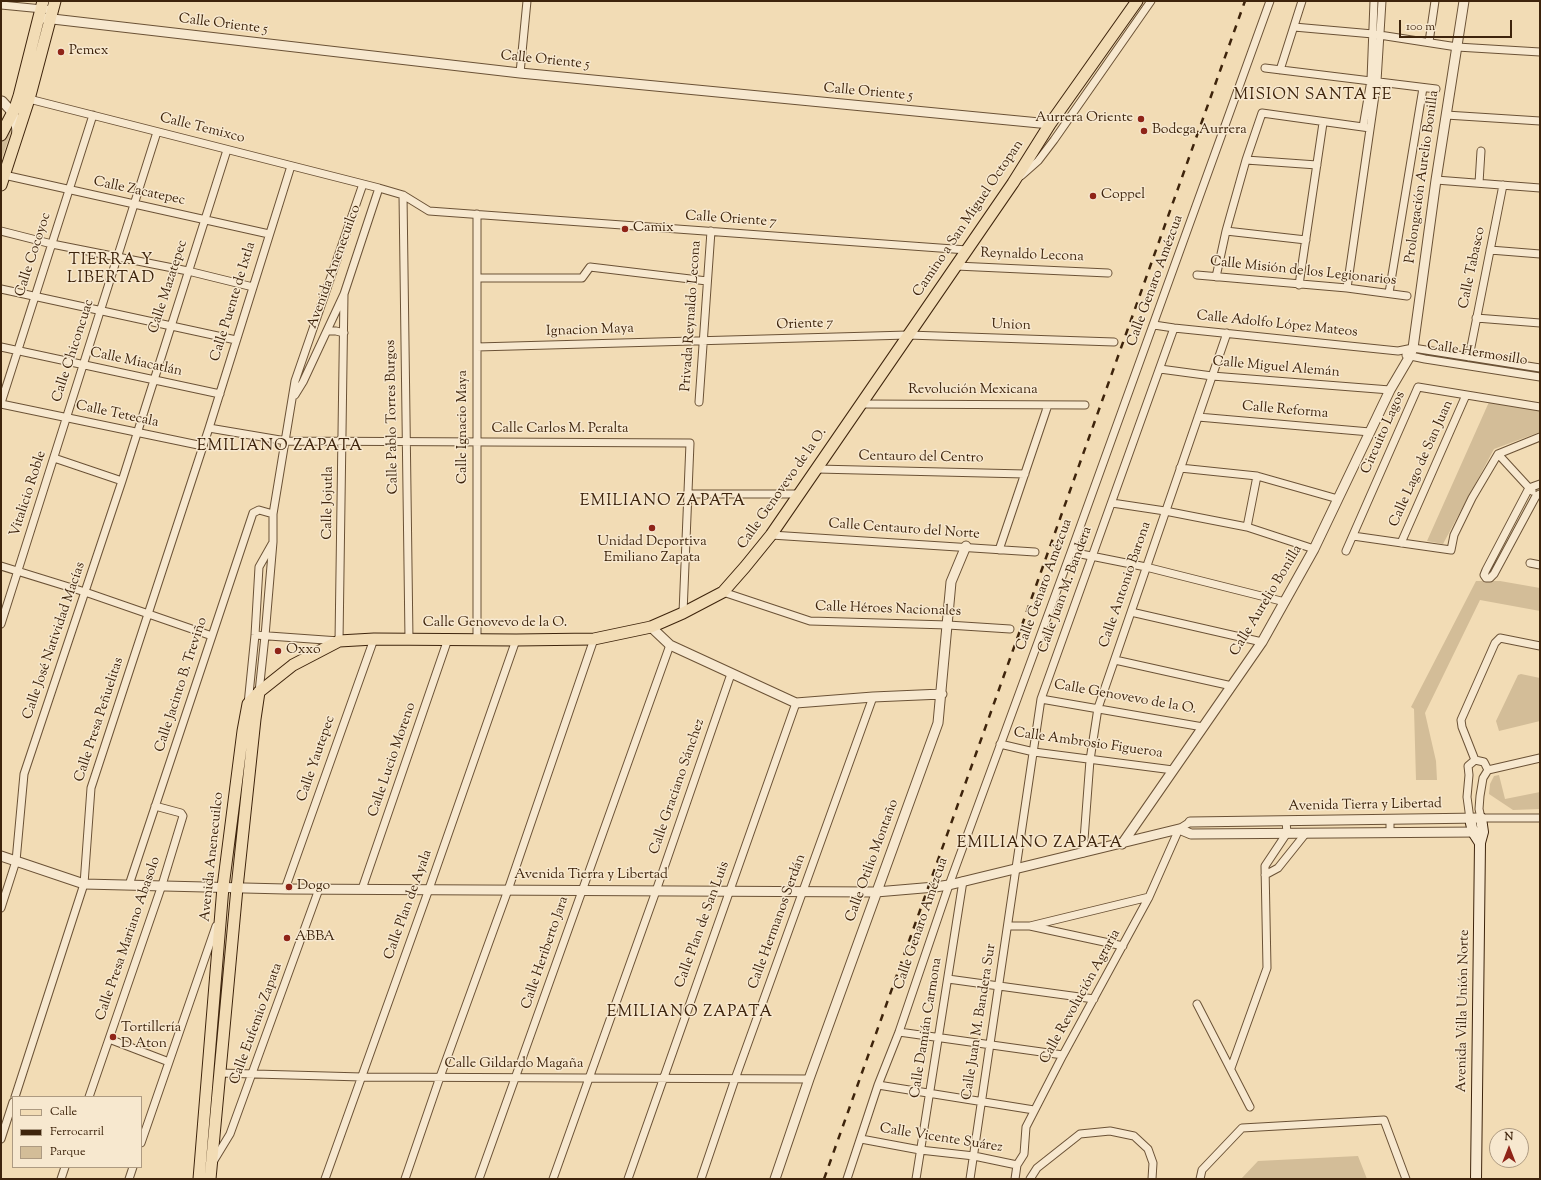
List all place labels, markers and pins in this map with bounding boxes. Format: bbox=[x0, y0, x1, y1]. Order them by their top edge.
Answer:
place label: Pemex bbox=[69, 44, 108, 60]
marker: Pemex bbox=[56, 47, 66, 57]
place label: Aurrera Oriente bbox=[1035, 111, 1133, 127]
marker: Aurrera Oriente bbox=[1136, 114, 1146, 124]
place label: Bodega Aurrera bbox=[1152, 123, 1247, 139]
marker: Bodega Aurrera bbox=[1139, 126, 1149, 136]
place label: Coppel bbox=[1101, 188, 1145, 204]
marker: Coppel bbox=[1088, 191, 1098, 201]
place label: Camix bbox=[633, 221, 674, 237]
marker: Camix bbox=[620, 224, 630, 234]
marker: Unidad Deportiva Emiliano Zapata bbox=[647, 523, 657, 533]
place label: Unidad Deportiva Emiliano Zapata bbox=[597, 535, 707, 568]
place label: Oxxo bbox=[286, 643, 321, 659]
marker: Oxxo bbox=[273, 646, 283, 656]
place label: Dogo bbox=[297, 879, 330, 895]
marker: Dogo bbox=[284, 882, 294, 892]
place label: ABBA bbox=[295, 930, 335, 946]
marker: ABBA bbox=[282, 933, 292, 943]
place label: Tortillería D Aton bbox=[121, 1021, 181, 1054]
marker: Tortillería D Aton bbox=[108, 1032, 118, 1042]

